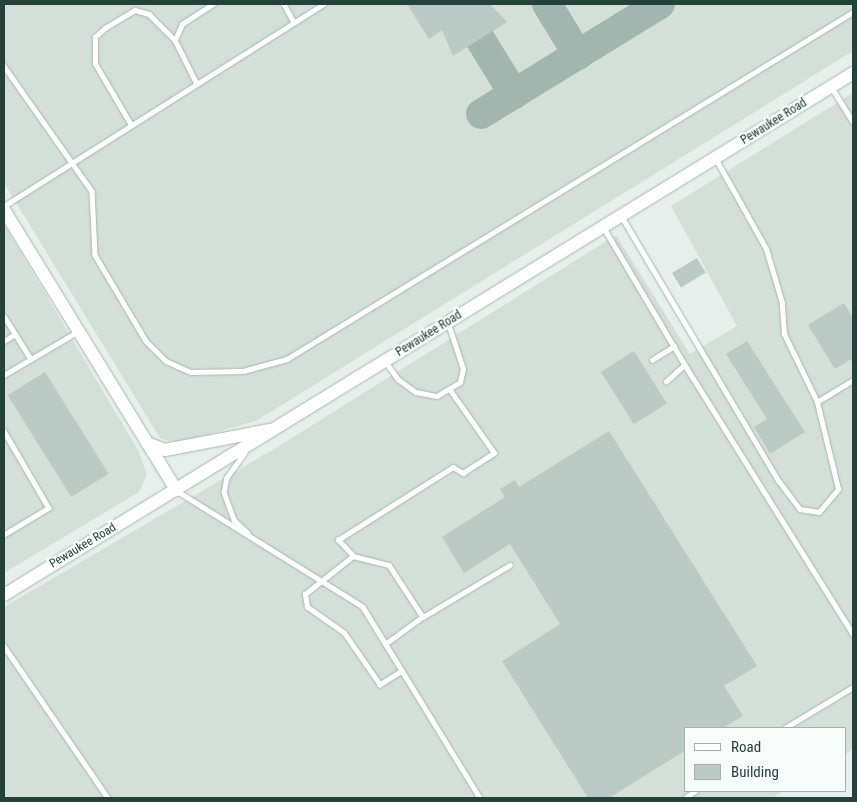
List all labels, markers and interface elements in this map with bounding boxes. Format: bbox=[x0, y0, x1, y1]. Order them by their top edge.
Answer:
street label: Pewaukee Road bbox=[738, 96, 810, 148]
street label: Pewaukee Road bbox=[393, 308, 465, 360]
street label: Pewaukee Road bbox=[47, 521, 119, 571]
legend bbox=[684, 727, 847, 792]
text: Road bbox=[731, 738, 761, 756]
text: Building bbox=[731, 763, 779, 781]

